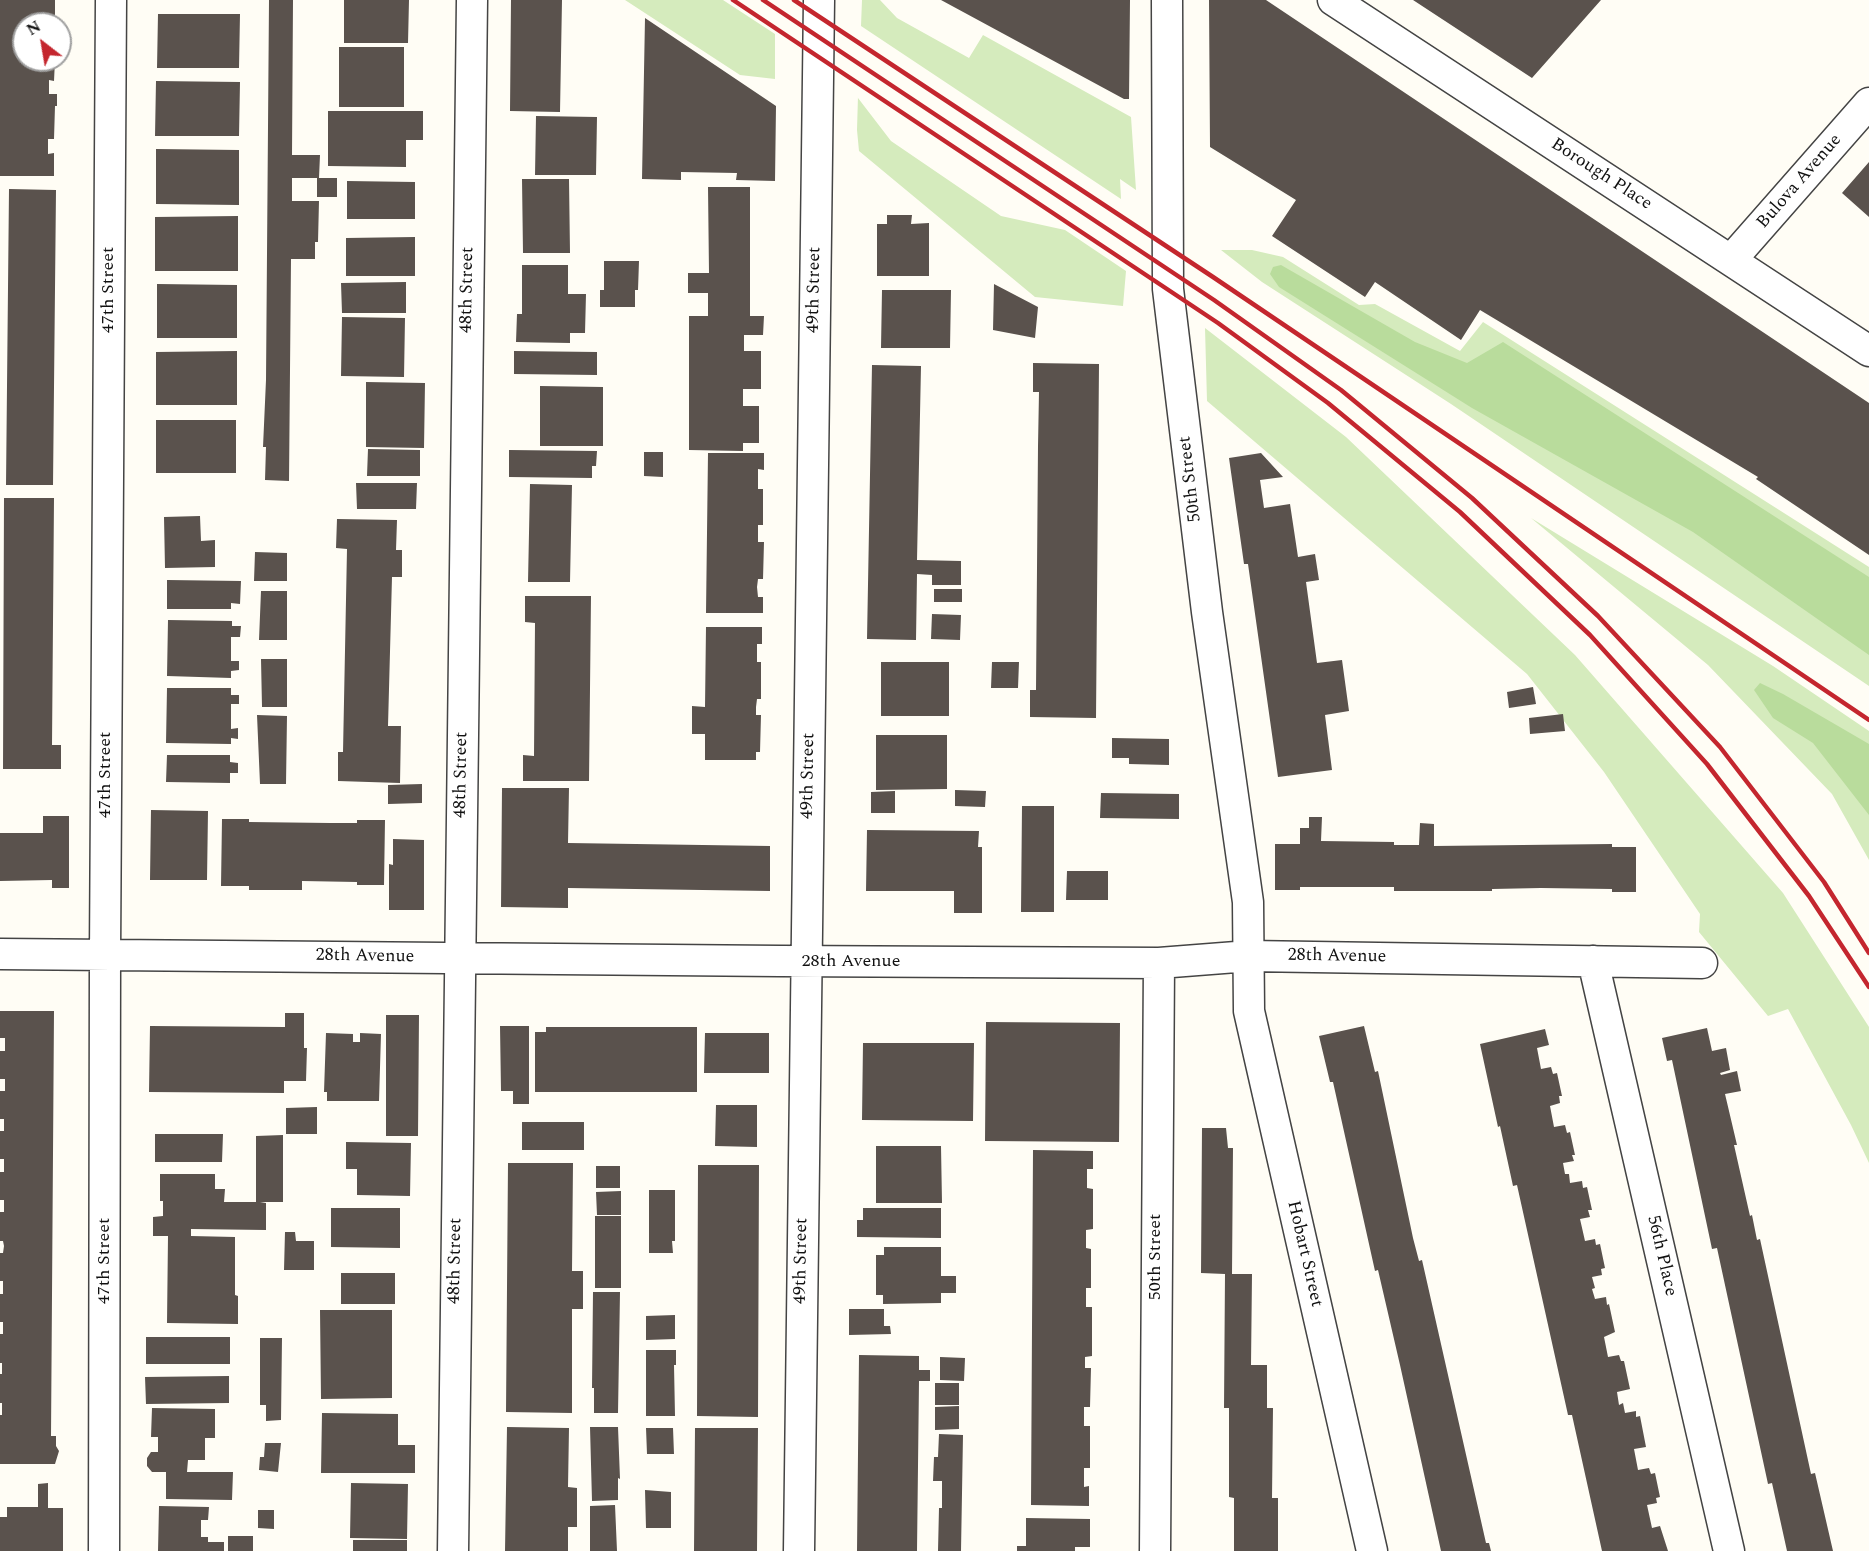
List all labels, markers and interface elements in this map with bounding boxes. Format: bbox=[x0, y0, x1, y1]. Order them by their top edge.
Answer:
north arrow bbox=[12, 12, 72, 72]
text: N bbox=[22, 15, 46, 42]
street label: Bulova Avenue bbox=[1753, 130, 1847, 234]
street label: Borough Place bbox=[1546, 134, 1656, 216]
street label: 47th Street bbox=[98, 247, 120, 333]
street label: 48th Street bbox=[456, 247, 480, 333]
street label: 49th Street bbox=[803, 247, 827, 333]
street label: 50th Street bbox=[1175, 435, 1207, 523]
street label: 47th Street bbox=[95, 732, 117, 818]
street label: 48th Street bbox=[450, 732, 474, 818]
street label: 49th Street bbox=[797, 733, 821, 819]
street label: 28th Avenue bbox=[315, 945, 415, 969]
street label: 28th Avenue bbox=[1287, 945, 1387, 969]
street label: 28th Avenue bbox=[802, 951, 900, 973]
street label: Hobart Street bbox=[1281, 1199, 1327, 1309]
street label: 56th Place bbox=[1641, 1213, 1681, 1299]
street label: 50th Street bbox=[1145, 1214, 1167, 1300]
street label: 47th Street bbox=[94, 1218, 116, 1304]
street label: 48th Street bbox=[444, 1218, 468, 1304]
street label: 49th Street bbox=[790, 1218, 814, 1304]

